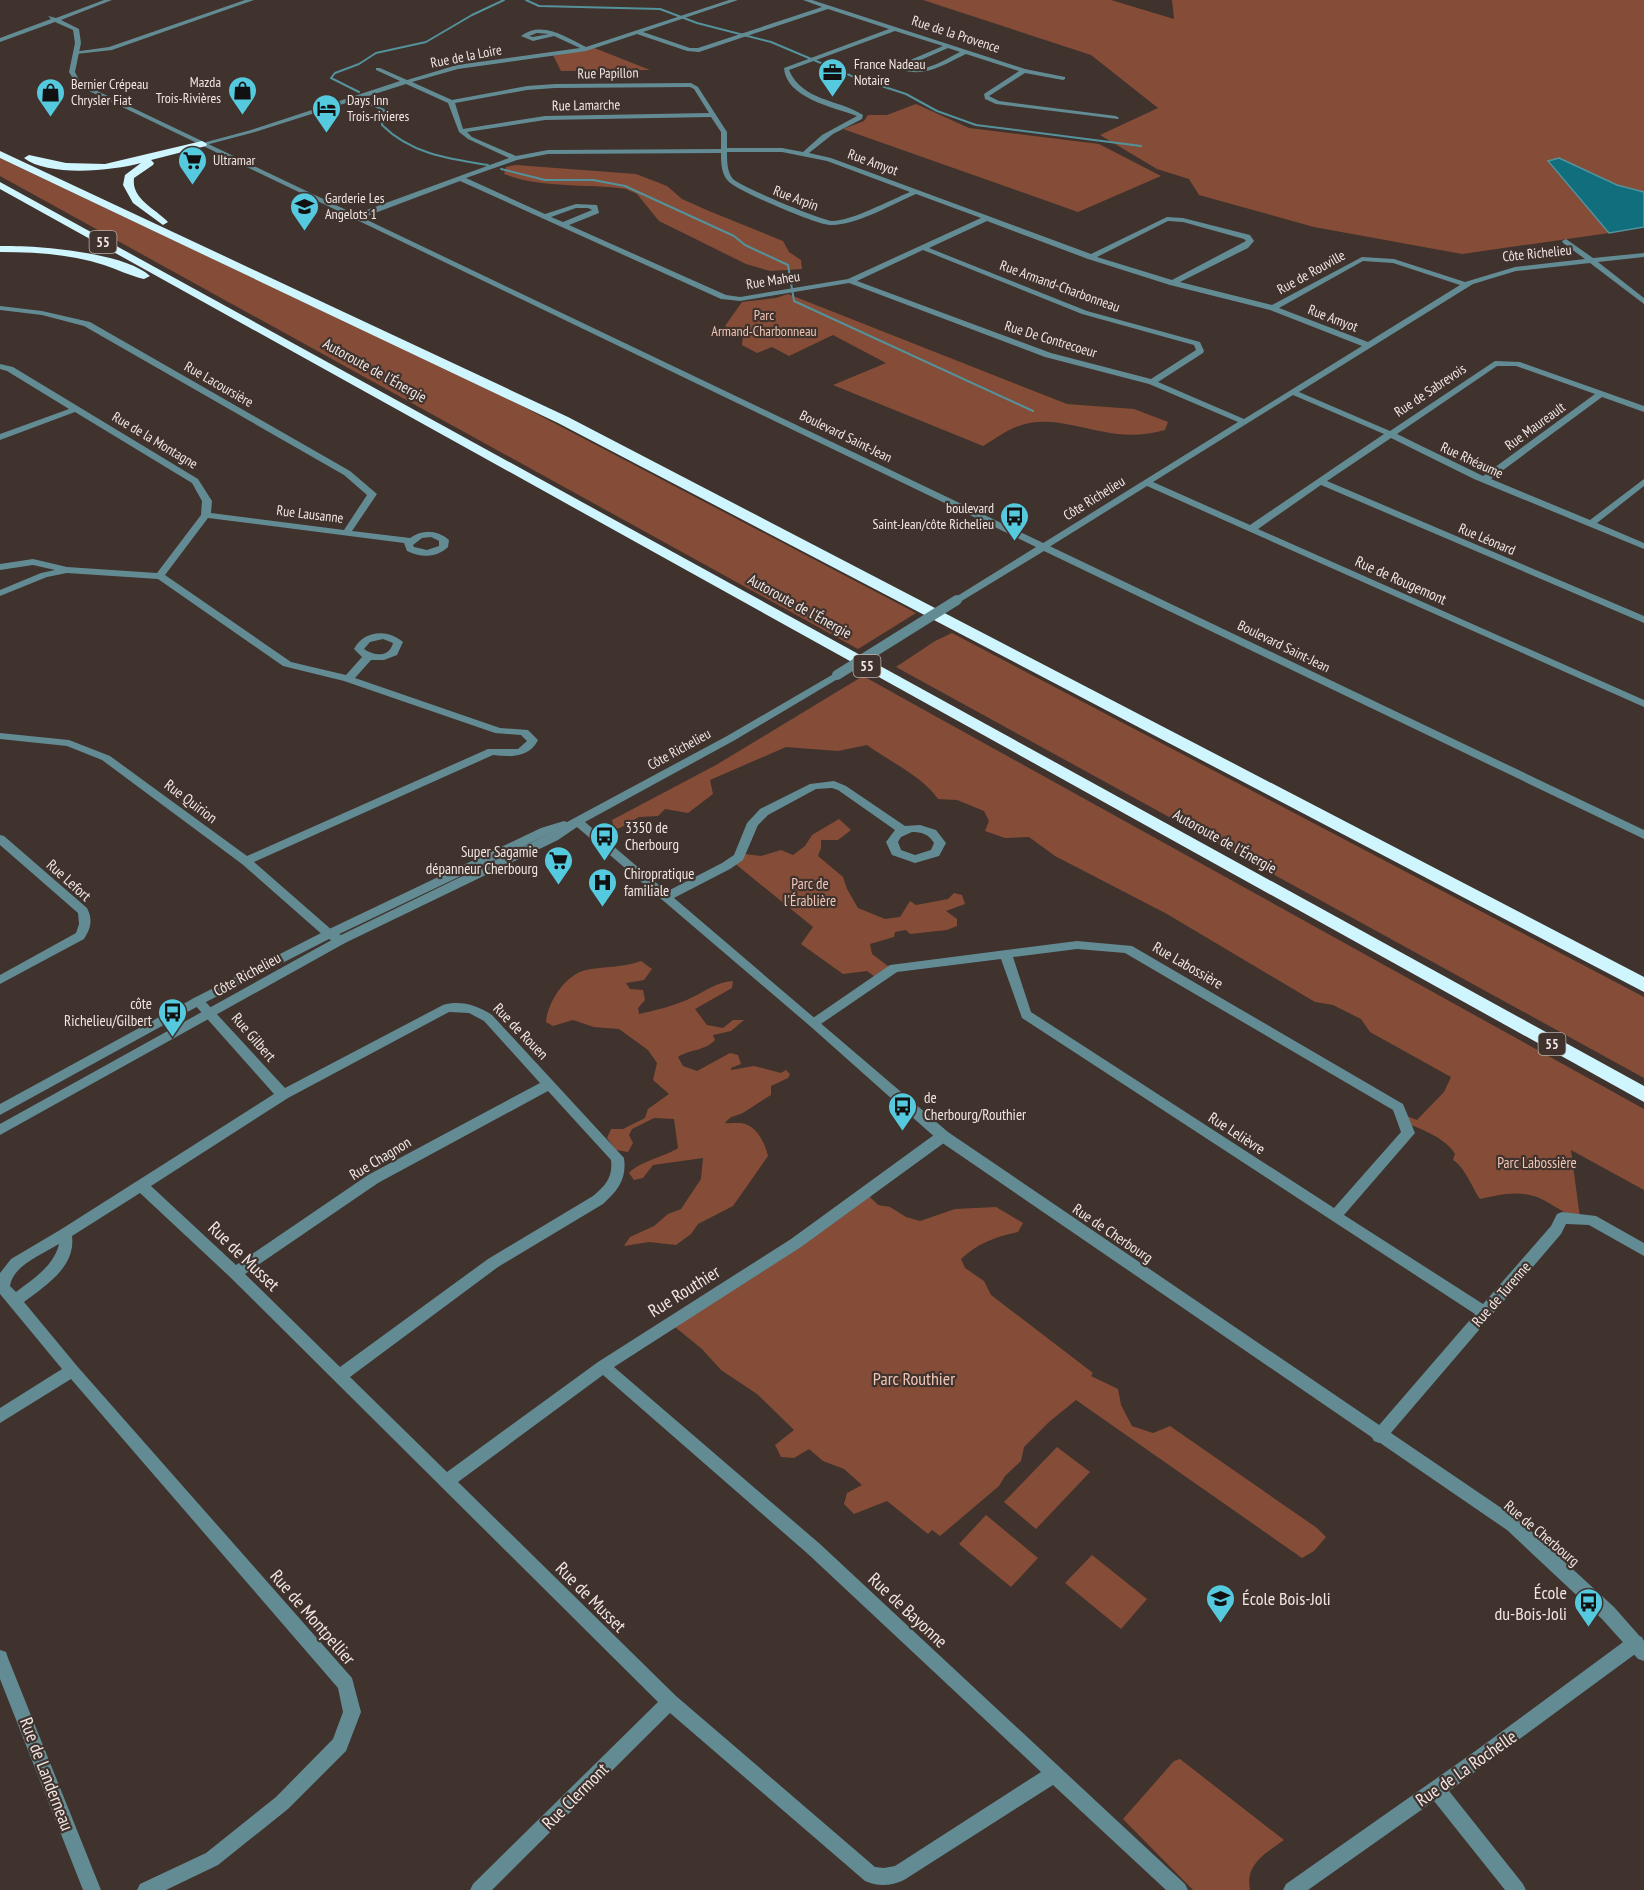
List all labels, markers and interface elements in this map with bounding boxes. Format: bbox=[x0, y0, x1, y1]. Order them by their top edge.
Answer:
street label: Rue de la Provence bbox=[910, 11, 1003, 57]
street label: Rue de la Loire bbox=[429, 40, 503, 72]
place label: France Nadeau Notaire bbox=[854, 55, 926, 89]
office icon: France Nadeau Notaire bbox=[817, 56, 849, 98]
street label: Rue Papillon bbox=[577, 63, 639, 83]
place label: Mazda Trois-Rivières bbox=[156, 73, 221, 107]
shop icon: Mazda Trois-Rivières bbox=[226, 74, 258, 116]
place label: Bernier Crépeau Chrysler Fiat bbox=[71, 75, 148, 109]
shop icon: Bernier Crépeau Chrysler Fiat bbox=[34, 76, 66, 118]
place label: Days Inn Trois-rivieres bbox=[347, 91, 410, 125]
hotel icon: Days Inn Trois-rivieres bbox=[310, 92, 342, 134]
street label: Rue Lamarche bbox=[552, 95, 620, 115]
supermarket icon: Ultramar bbox=[176, 144, 208, 186]
street label: Rue Amyot bbox=[845, 145, 901, 179]
place label: Ultramar bbox=[213, 151, 256, 169]
street label: Rue Arpin bbox=[771, 181, 821, 215]
place label: Garderie Les Angelots 1 bbox=[325, 189, 385, 223]
school or university icon: Garderie Les Angelots 1 bbox=[288, 190, 320, 232]
road number: 55 bbox=[90, 231, 116, 253]
street label: Côte Richelieu bbox=[1502, 240, 1572, 266]
street label: Rue de Rouville bbox=[1274, 246, 1349, 298]
street label: Rue Armand-Charbonneau bbox=[997, 256, 1123, 316]
street label: Rue Maheu bbox=[745, 267, 801, 293]
street label: Rue Amyot bbox=[1305, 300, 1361, 336]
park label: Parc Armand-Charbonneau bbox=[711, 306, 817, 340]
street label: Rue De Contrecoeur bbox=[1003, 316, 1100, 362]
street label: Autoroute de l'Énergie bbox=[320, 334, 430, 406]
street label: Rue Lacoursière bbox=[181, 357, 257, 411]
street label: Rue de Sabrevois bbox=[1391, 359, 1470, 421]
street label: Rue Maureault bbox=[1501, 398, 1569, 454]
street label: Boulevard Saint-Jean bbox=[797, 406, 895, 466]
street label: Rue de la Montagne bbox=[109, 407, 201, 473]
street label: Rue Rhéaume bbox=[1438, 438, 1506, 482]
street label: Côte Richelieu bbox=[1060, 472, 1128, 524]
place label: boulevard Saint-Jean/côte Richelieu bbox=[872, 499, 994, 533]
bus stop icon: boulevard Saint-Jean/côte Richelieu bbox=[999, 500, 1031, 542]
street label: Rue Lausanne bbox=[276, 501, 345, 527]
street label: Rue Léonard bbox=[1456, 519, 1518, 559]
street label: Rue de Rougemont bbox=[1352, 551, 1450, 609]
street label: Autoroute de l'Énergie bbox=[745, 570, 855, 642]
street label: Boulevard Saint-Jean bbox=[1235, 616, 1333, 676]
road number: 55 bbox=[854, 655, 880, 677]
street label: Côte Richelieu bbox=[644, 724, 714, 774]
street label: Rue Quirion bbox=[161, 775, 221, 827]
street label: Autoroute de l'Énergie bbox=[1170, 805, 1280, 877]
place label: 3350 de Cherbourg bbox=[625, 818, 679, 854]
bus stop icon: 3350 de Cherbourg bbox=[588, 820, 620, 862]
place label: Super Sagamie dépanneur Cherbourg bbox=[426, 842, 538, 878]
supermarket icon: Super Sagamie dépanneur Cherbourg bbox=[543, 844, 575, 886]
street label: Rue Lefort bbox=[43, 855, 95, 905]
place label: Chiropratique familiale bbox=[624, 864, 695, 900]
hospital icon: Chiropratique familiale bbox=[587, 866, 619, 908]
park label: Parc de l'Érablière bbox=[784, 874, 836, 910]
street label: Rue Labossière bbox=[1149, 937, 1227, 993]
street label: Côte Richelieu bbox=[210, 948, 284, 1000]
place label: côte Richelieu/Gilbert bbox=[64, 994, 152, 1030]
bus stop icon: côte Richelieu/Gilbert bbox=[157, 996, 189, 1038]
street label: Rue de Rouen bbox=[489, 999, 553, 1063]
street label: Rue Gilbert bbox=[228, 1009, 280, 1065]
road number: 55 bbox=[1538, 1033, 1566, 1055]
place label: de Cherbourg/Routhier bbox=[924, 1088, 1027, 1124]
bus stop icon: de Cherbourg/Routhier bbox=[887, 1090, 919, 1132]
street label: Rue Lelièvre bbox=[1205, 1108, 1269, 1158]
street label: Rue Chagnon bbox=[346, 1132, 414, 1184]
park label: Parc Labossière bbox=[1497, 1153, 1577, 1172]
street label: Rue de Cherbourg bbox=[1069, 1199, 1157, 1267]
street label: Rue de Musset bbox=[203, 1216, 285, 1296]
street label: Rue de Turenne bbox=[1468, 1258, 1534, 1330]
street label: Rue Routhier bbox=[644, 1260, 724, 1322]
park label: Parc Routhier bbox=[873, 1367, 955, 1390]
street label: Rue de Cherbourg bbox=[1500, 1496, 1584, 1570]
street label: Rue de Musset bbox=[551, 1557, 631, 1637]
street label: Rue de Montpellier bbox=[265, 1565, 361, 1669]
street label: Rue de Bayonne bbox=[864, 1567, 952, 1653]
place label: École du-Bois-Joli bbox=[1494, 1581, 1567, 1625]
school or university icon: École Bois-Joli bbox=[1205, 1582, 1237, 1624]
bus stop icon: École du-Bois-Joli bbox=[1572, 1586, 1604, 1628]
place label: École Bois-Joli bbox=[1242, 1587, 1331, 1610]
street label: Rue de Landerneau bbox=[15, 1714, 79, 1834]
street label: Rue de La Rochelle bbox=[1411, 1725, 1521, 1811]
street label: Rue Clermont bbox=[537, 1758, 613, 1834]

